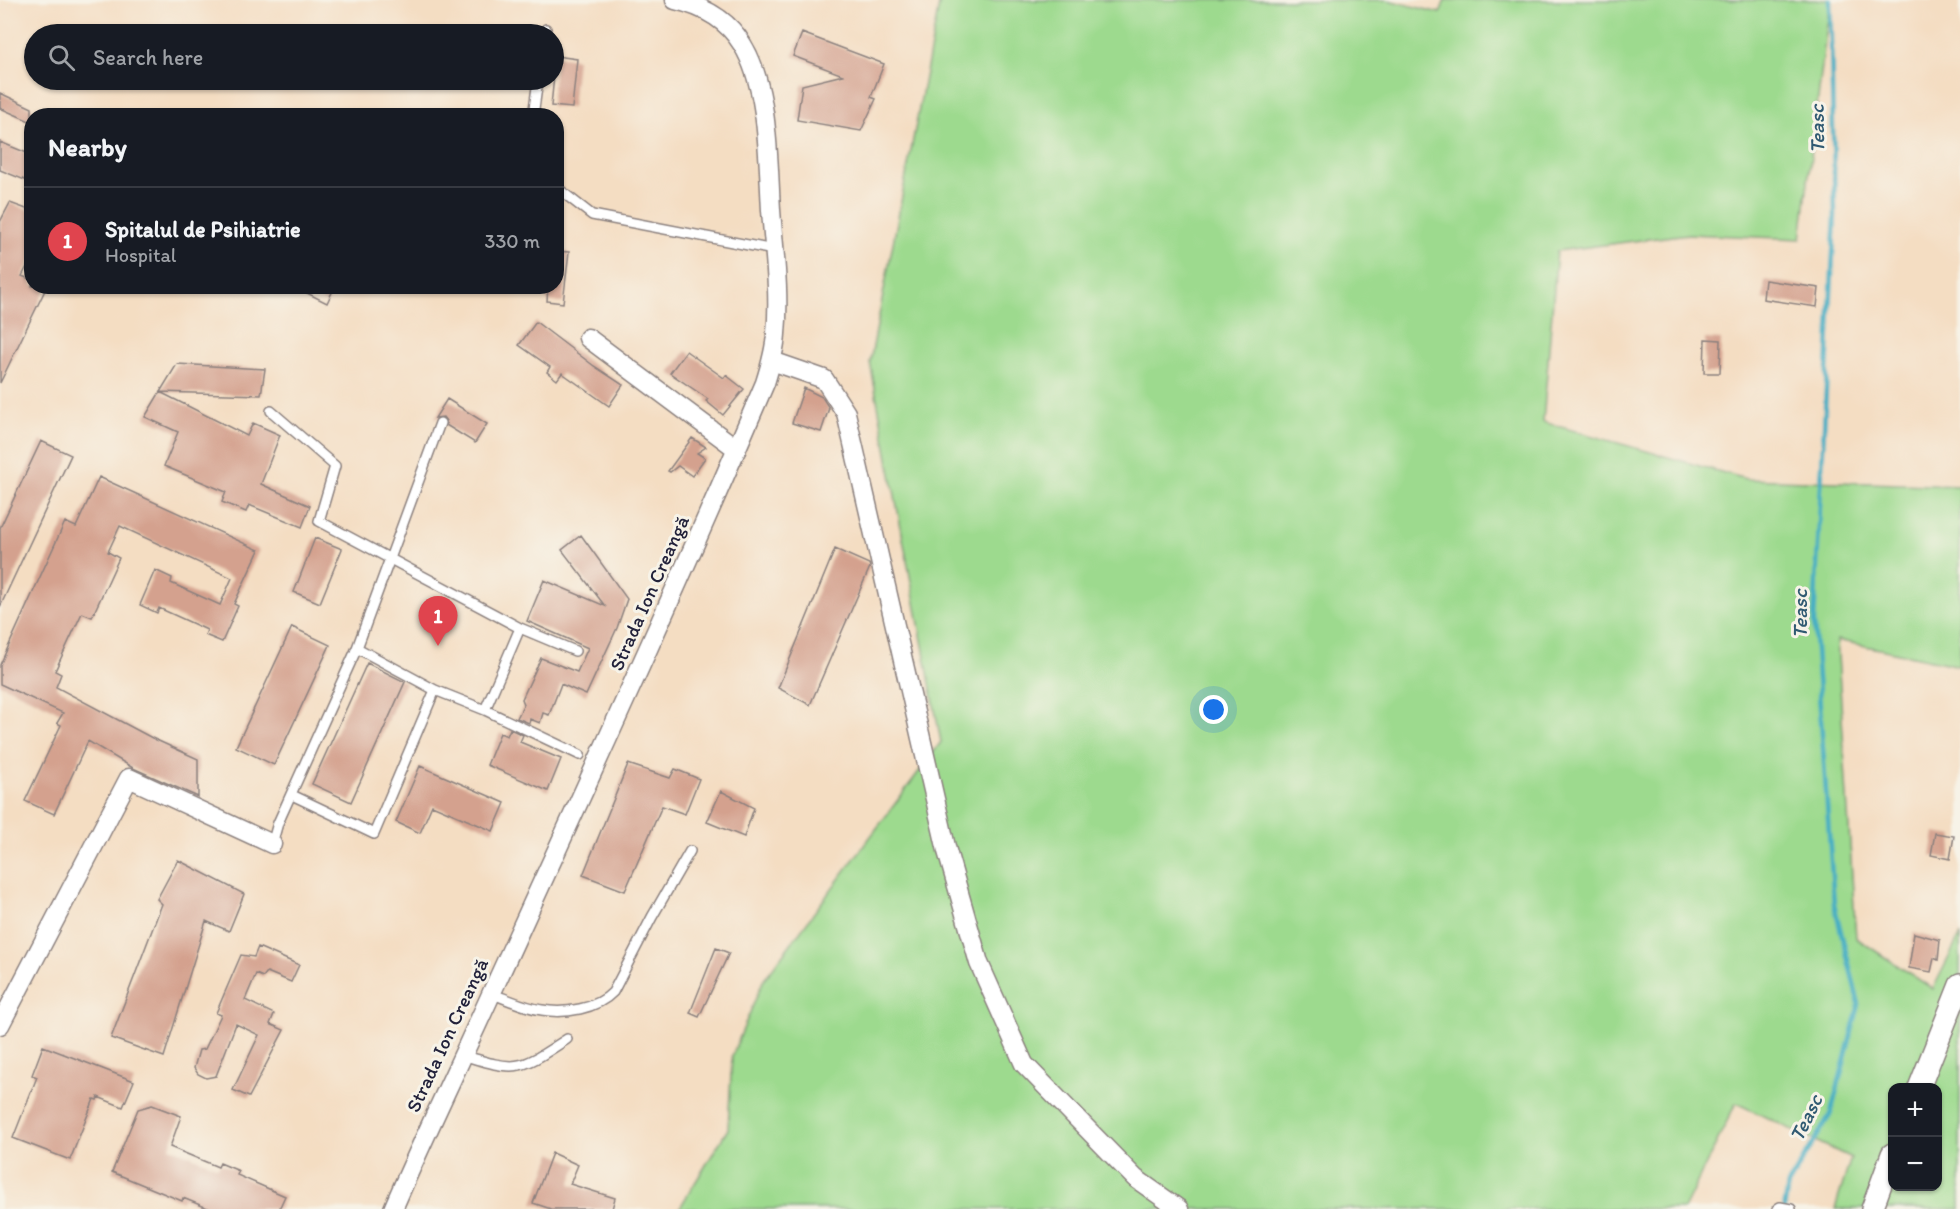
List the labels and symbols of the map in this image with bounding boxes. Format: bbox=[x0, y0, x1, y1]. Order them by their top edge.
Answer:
water label: Teasc bbox=[1804, 103, 1829, 154]
street label: Strada Ion Creangă bbox=[604, 511, 694, 674]
water label: Teasc bbox=[1787, 588, 1812, 638]
pin: 1 bbox=[418, 596, 458, 646]
your location bbox=[1199, 695, 1228, 724]
street label: Strada Ion Creangă bbox=[401, 954, 493, 1116]
water label: Teasc bbox=[1784, 1089, 1828, 1145]

